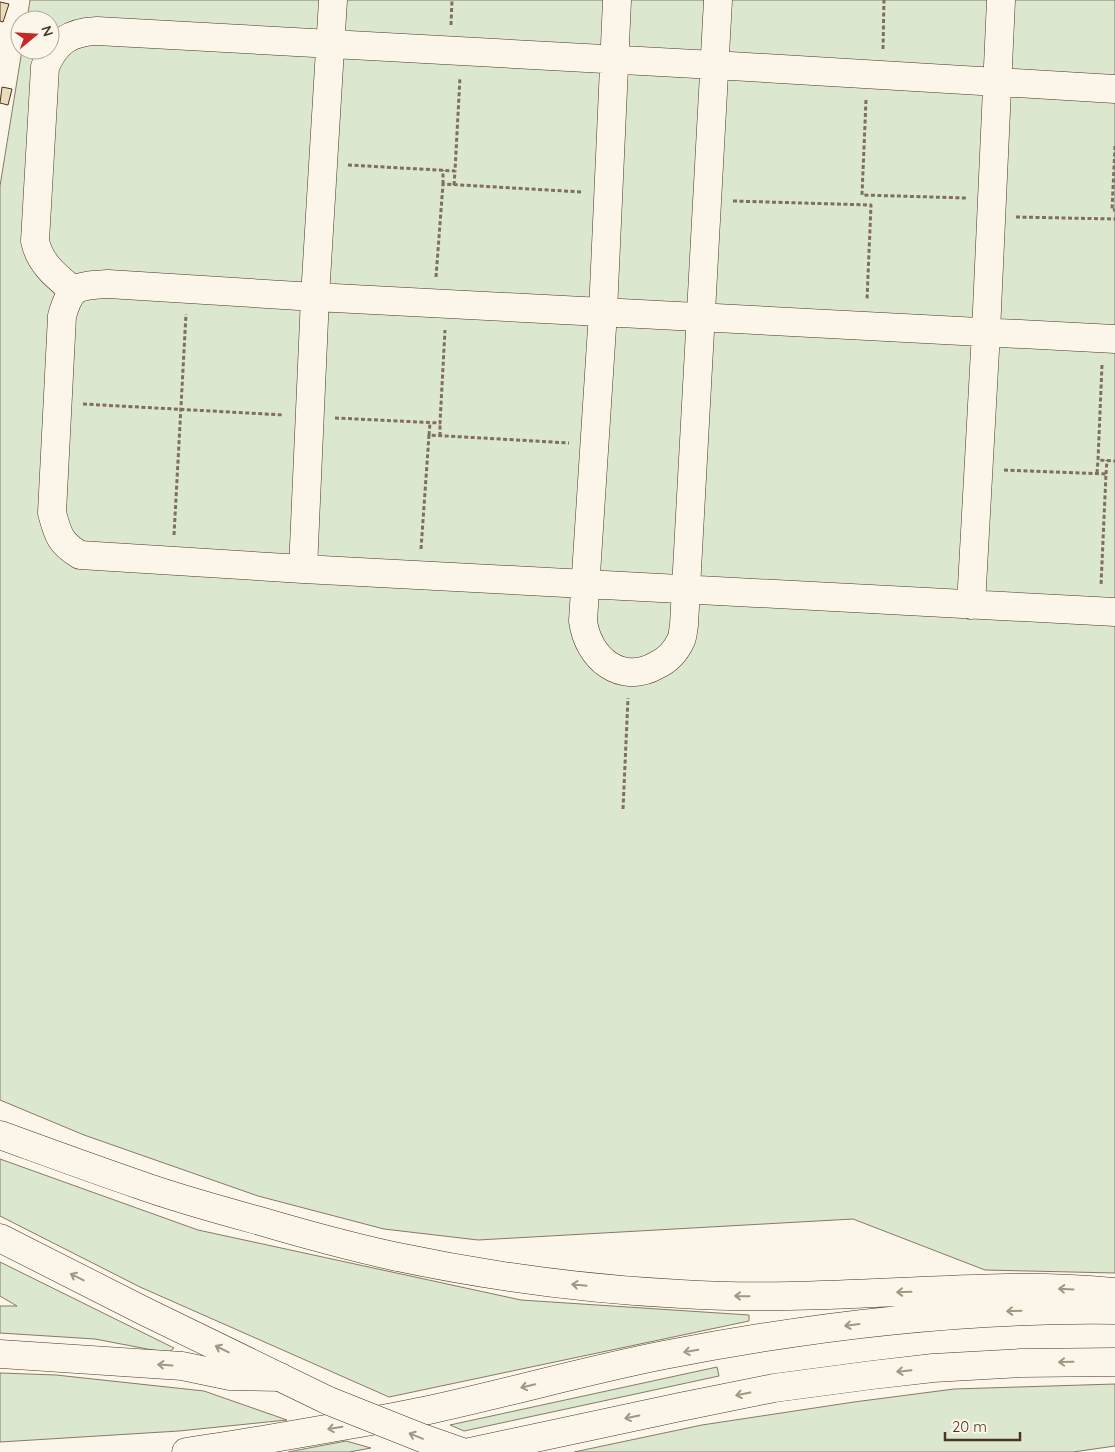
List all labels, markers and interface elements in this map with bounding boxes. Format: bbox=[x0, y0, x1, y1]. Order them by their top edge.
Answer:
north arrow bbox=[10, 10, 60, 60]
text: N bbox=[37, 23, 58, 39]
one-way arrow bbox=[69, 1272, 84, 1282]
one-way arrow bbox=[572, 1280, 588, 1290]
one-way arrow bbox=[1059, 1284, 1075, 1293]
one-way arrow bbox=[896, 1287, 912, 1296]
one-way arrow bbox=[734, 1291, 750, 1301]
one-way arrow bbox=[1006, 1306, 1022, 1316]
one-way arrow bbox=[844, 1321, 860, 1331]
one-way arrow bbox=[215, 1344, 230, 1354]
one-way arrow bbox=[684, 1346, 700, 1356]
one-way arrow bbox=[1059, 1358, 1075, 1367]
one-way arrow bbox=[157, 1360, 173, 1370]
one-way arrow bbox=[896, 1366, 912, 1376]
one-way arrow bbox=[521, 1382, 537, 1391]
one-way arrow bbox=[736, 1390, 752, 1400]
scale bar bbox=[945, 1410, 1020, 1442]
one-way arrow bbox=[625, 1413, 641, 1422]
text: 20 m bbox=[952, 1417, 987, 1436]
one-way arrow bbox=[328, 1423, 344, 1433]
one-way arrow bbox=[408, 1431, 424, 1440]

